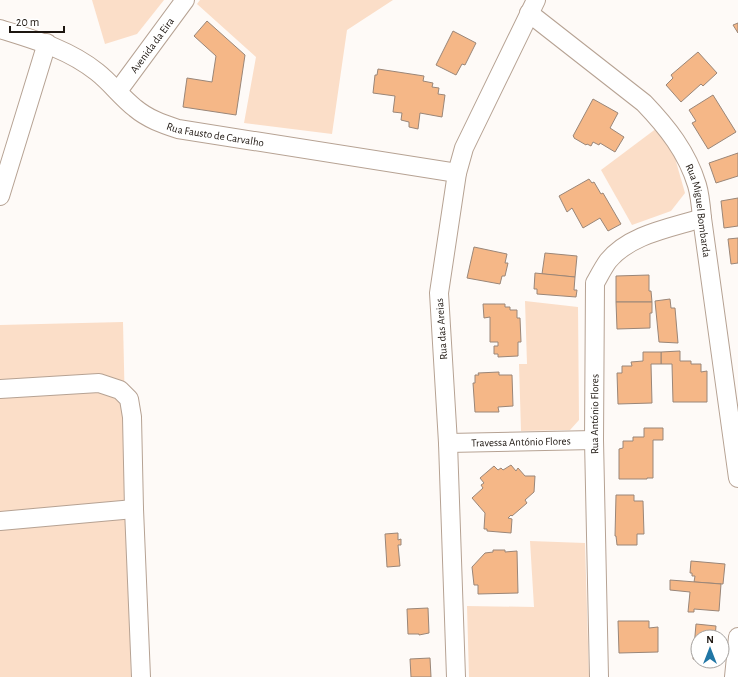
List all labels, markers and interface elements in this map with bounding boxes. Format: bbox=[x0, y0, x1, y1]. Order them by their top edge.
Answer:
scale bar bbox=[10, 8, 64, 34]
text: 20 m bbox=[16, 16, 39, 28]
street label: Avenida da Eira bbox=[128, 16, 176, 75]
street label: Rua Fausto de Carvalho bbox=[165, 121, 265, 148]
street label: Rua Miguel Bombarda bbox=[684, 162, 712, 258]
street label: Rua das Areias bbox=[434, 298, 449, 360]
street label: Rua António Flores bbox=[589, 374, 600, 454]
street label: Travessa António Flores bbox=[471, 435, 571, 449]
north arrow bbox=[690, 629, 730, 669]
text: N bbox=[706, 634, 714, 645]

